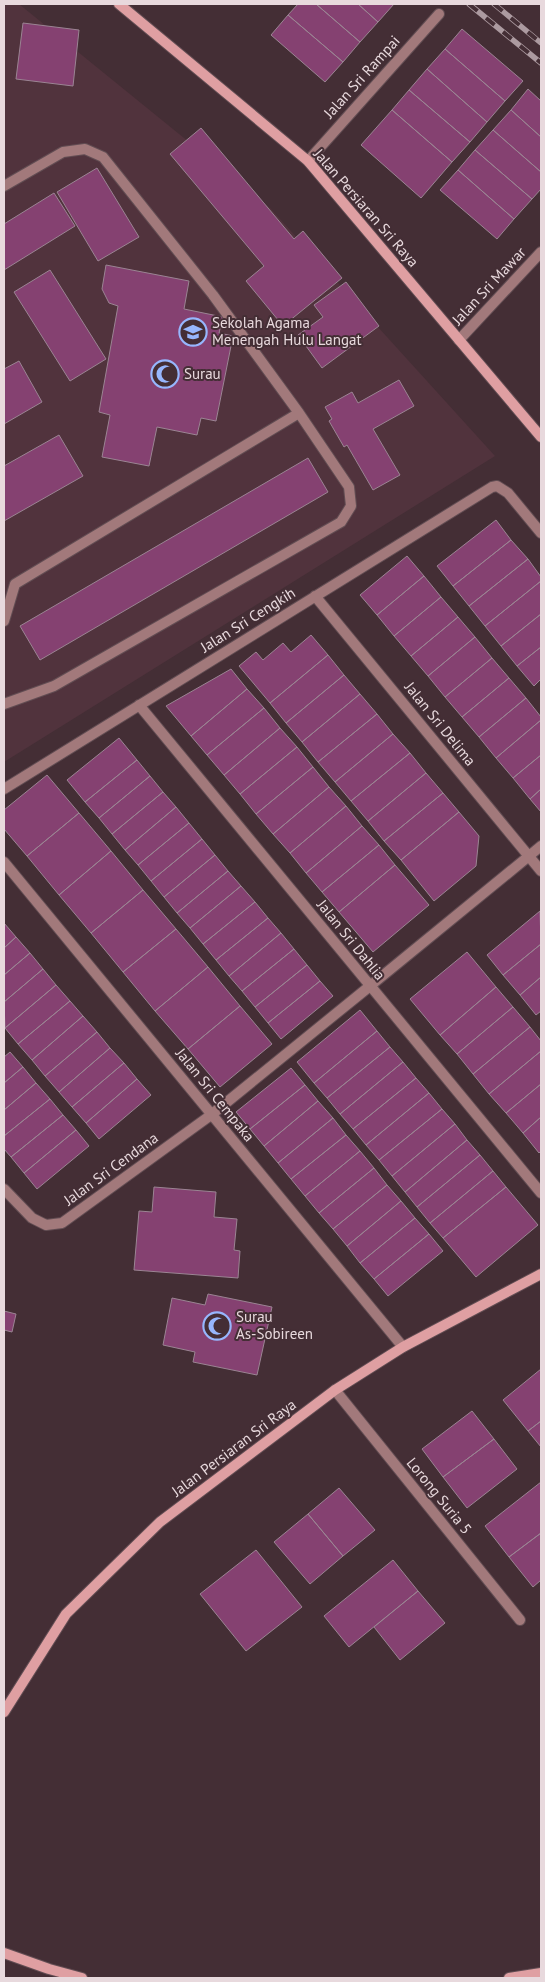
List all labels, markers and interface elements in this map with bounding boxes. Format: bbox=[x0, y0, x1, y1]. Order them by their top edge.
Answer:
street label: Jalan Sri Rampai bbox=[319, 31, 404, 123]
street label: Jalan Persiaran Sri Raya bbox=[309, 144, 423, 271]
street label: Jalan Sri Mawar bbox=[447, 243, 530, 329]
place label: Sekolah Agama Menengah Hulu Langat bbox=[212, 313, 362, 349]
school or university icon: Sekolah Agama Menengah Hulu Langat bbox=[178, 317, 208, 347]
mosque icon: Surau bbox=[150, 359, 180, 389]
place label: Surau bbox=[184, 364, 221, 383]
street label: Jalan Sri Cengkih bbox=[196, 583, 299, 657]
street label: Jalan Sri Delima bbox=[400, 677, 480, 769]
street label: Jalan Sri Dahlia bbox=[312, 895, 390, 984]
street label: Jalan Sri Cempaka bbox=[171, 1043, 259, 1145]
street label: Jalan Sri Cendana bbox=[59, 1128, 162, 1210]
place label: Surau As-Sobireen bbox=[236, 1307, 313, 1343]
mosque icon: Surau As-Sobireen bbox=[202, 1311, 232, 1341]
street label: Jalan Persiaran Sri Raya bbox=[167, 1395, 300, 1501]
street label: Lorong Suria 5 bbox=[403, 1454, 476, 1538]

